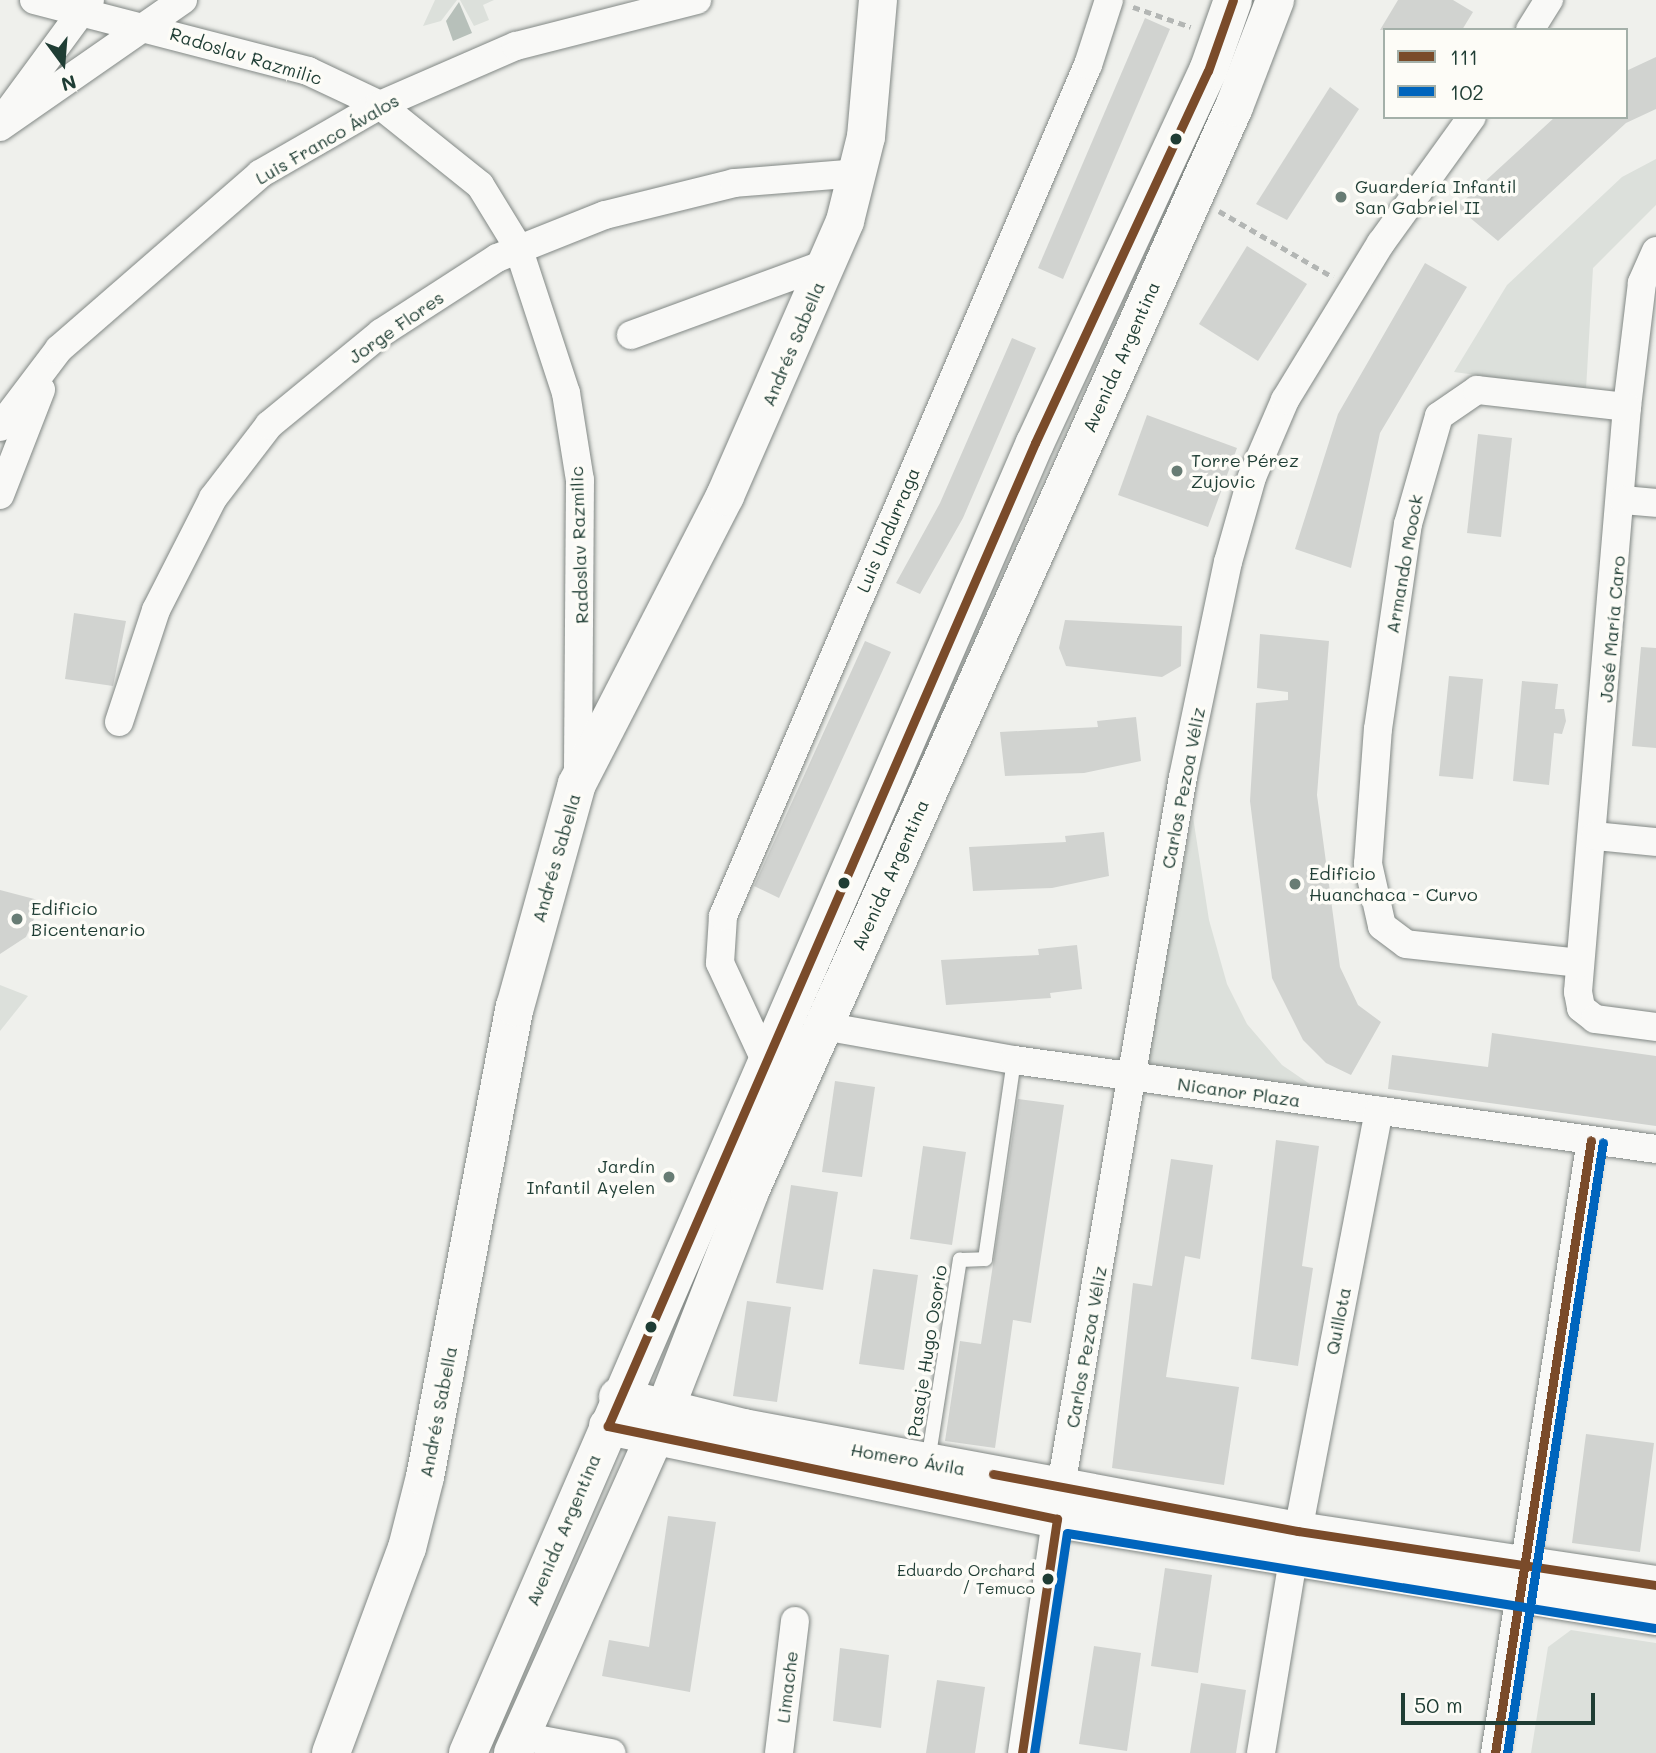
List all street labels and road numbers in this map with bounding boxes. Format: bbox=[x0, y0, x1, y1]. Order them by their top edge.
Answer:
street label: Radoslav Razmilic bbox=[167, 23, 325, 89]
street label: Luis Franco Ávalos bbox=[251, 89, 403, 189]
street label: Avenida Argentina bbox=[1078, 278, 1164, 436]
street label: Andrés Sabella bbox=[757, 279, 829, 409]
street label: Jorge Flores bbox=[344, 286, 448, 368]
street label: Luis Undurraga bbox=[852, 464, 924, 596]
street label: Radoslav Razmilic bbox=[565, 466, 593, 624]
street label: Armando Moock bbox=[1381, 493, 1427, 635]
street label: José María Caro bbox=[1595, 555, 1629, 703]
street label: Carlos Pezoa Véliz bbox=[1157, 705, 1209, 871]
street label: Andrés Sabella bbox=[527, 791, 585, 925]
street label: Avenida Argentina bbox=[847, 796, 933, 954]
street label: Nicanor Plaza bbox=[1176, 1073, 1302, 1111]
street label: Pasaje Hugo Osorio bbox=[903, 1264, 951, 1438]
street label: Carlos Pezoa Véliz bbox=[1061, 1264, 1111, 1430]
street label: Quillota bbox=[1321, 1285, 1355, 1357]
street label: Andrés Sabella bbox=[415, 1345, 461, 1479]
street label: Homero Ávila bbox=[849, 1438, 967, 1480]
street label: Avenida Argentina bbox=[521, 1451, 605, 1609]
street label: Limache bbox=[772, 1650, 802, 1724]

